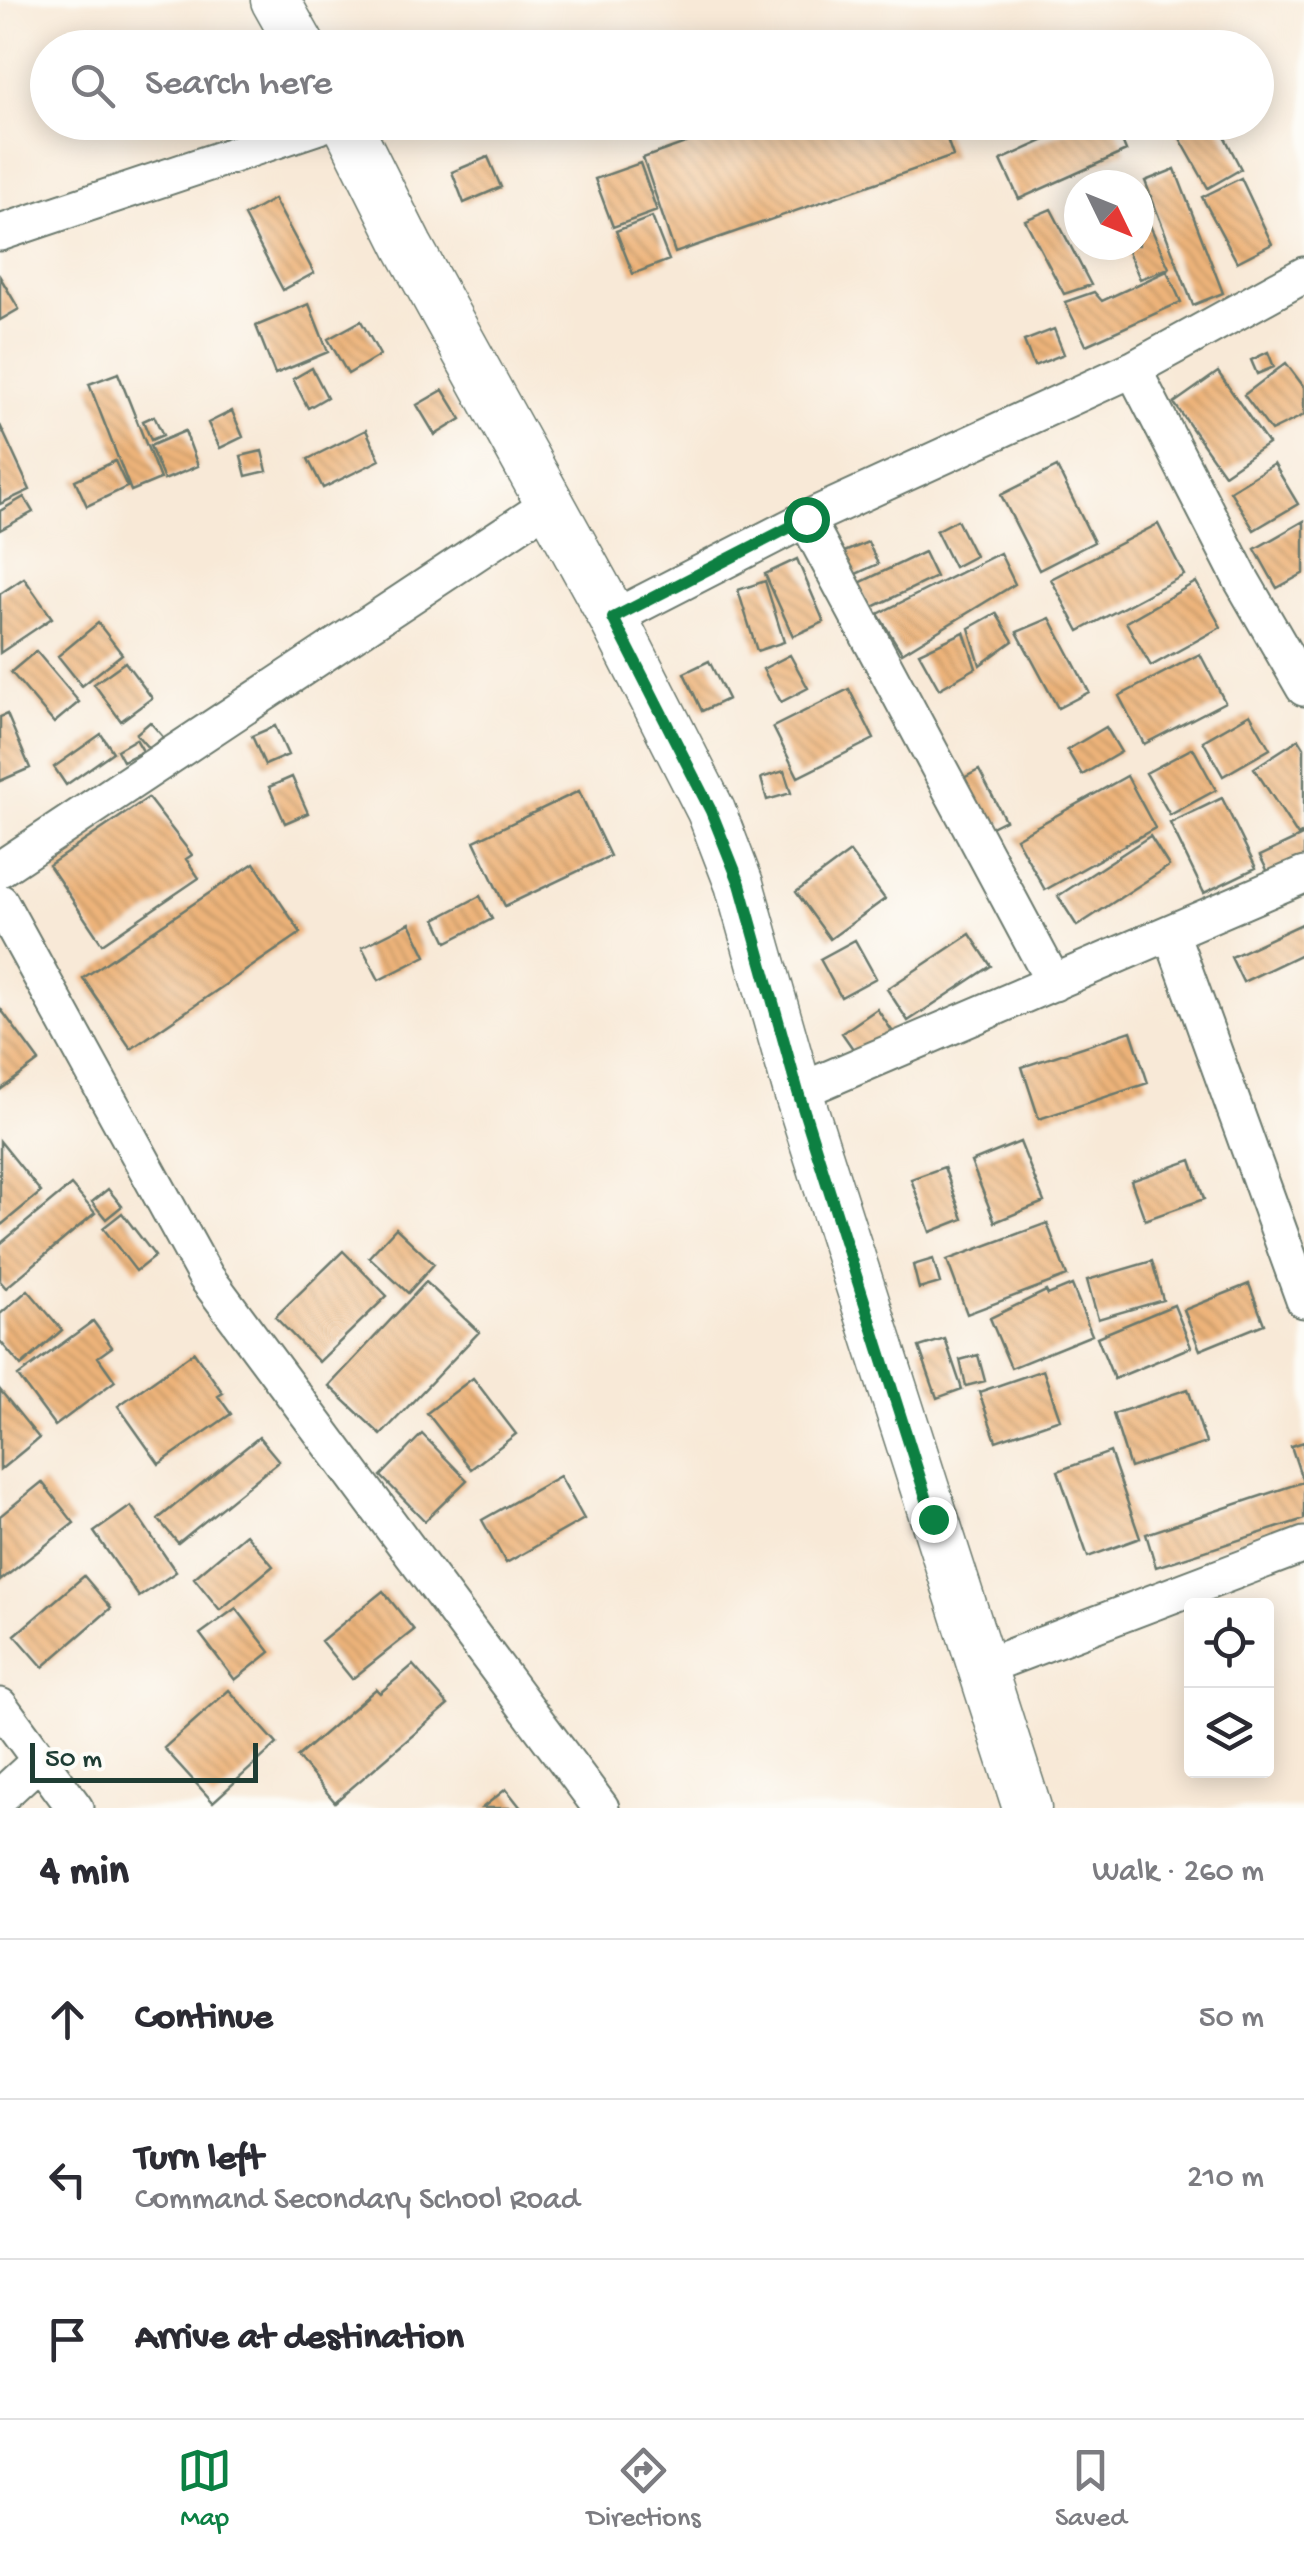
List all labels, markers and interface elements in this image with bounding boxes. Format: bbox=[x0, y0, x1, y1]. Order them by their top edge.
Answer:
search box bbox=[30, 30, 1274, 140]
icon: search bbox=[65, 58, 120, 113]
text: Search here bbox=[145, 63, 332, 107]
north arrow bbox=[1064, 170, 1154, 260]
route start bbox=[784, 497, 830, 543]
route end bbox=[911, 1497, 957, 1543]
map controls bbox=[1184, 1598, 1274, 1778]
button: locate bbox=[1184, 1598, 1274, 1688]
button: layers bbox=[1184, 1688, 1274, 1778]
scale bar bbox=[30, 1738, 258, 1782]
text: 50 m bbox=[45, 1744, 102, 1777]
text: 4 min bbox=[40, 1849, 129, 1898]
text: Walk · 260 m bbox=[1092, 1854, 1264, 1892]
icon: ahead bbox=[40, 1992, 95, 2047]
text: Continue bbox=[135, 1997, 273, 2041]
text: 50 m bbox=[1199, 2000, 1264, 2038]
text: Turn left bbox=[135, 2138, 263, 2182]
icon: left bbox=[40, 2152, 95, 2207]
text: 210 m bbox=[1187, 2160, 1264, 2198]
text: Command Secondary School Road bbox=[135, 2182, 580, 2220]
icon: arrive bbox=[40, 2312, 95, 2367]
text: Arrive at destination bbox=[135, 2317, 464, 2361]
tab: Map bbox=[177, 2443, 232, 2536]
tab: Directions bbox=[587, 2443, 701, 2536]
tab: Saved bbox=[1055, 2443, 1127, 2536]

